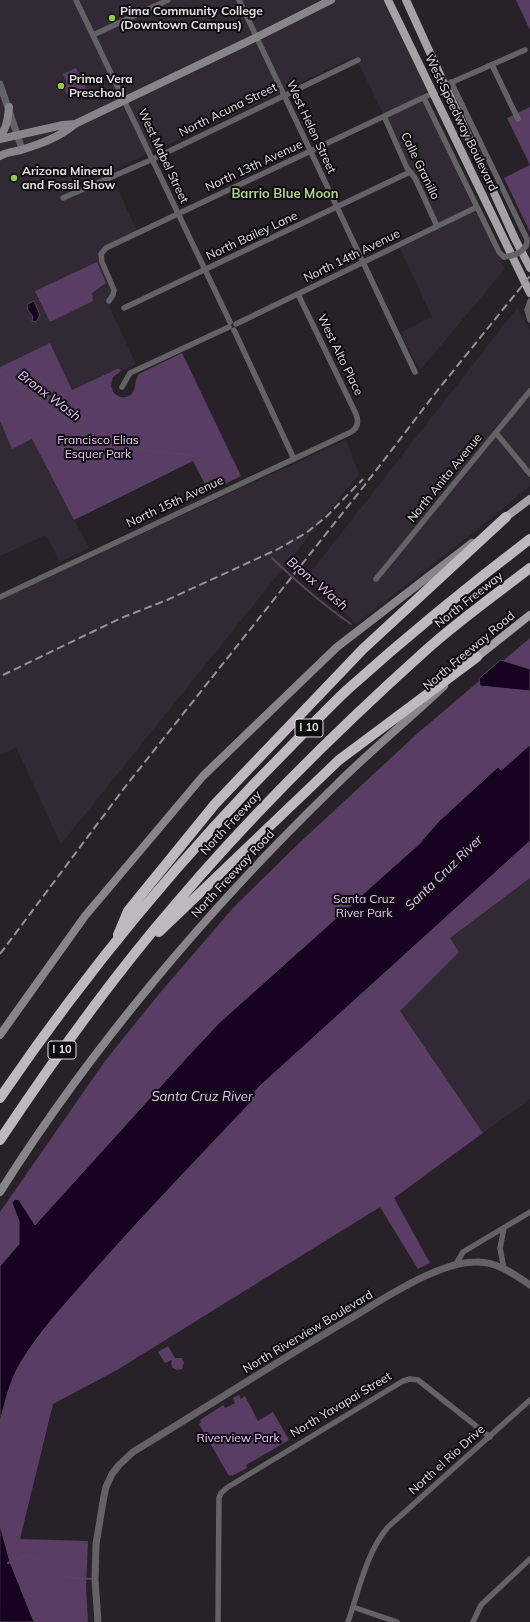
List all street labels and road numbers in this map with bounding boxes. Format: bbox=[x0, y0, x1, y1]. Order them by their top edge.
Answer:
street label: West Speedway Boulevard bbox=[422, 52, 500, 194]
street label: West Helen Street bbox=[283, 78, 339, 176]
street label: North Acuna Street bbox=[177, 80, 279, 140]
street label: West Mabel Street bbox=[135, 106, 191, 206]
street label: Calle Granillo bbox=[397, 130, 443, 202]
street label: North 13th Avenue bbox=[203, 137, 305, 195]
street label: North Bailey Lane bbox=[204, 209, 300, 263]
street label: North 14th Avenue bbox=[301, 226, 403, 286]
street label: West Alto Place bbox=[314, 312, 366, 398]
street label: North Anita Avenue bbox=[405, 431, 485, 525]
street label: North 15th Avenue bbox=[124, 473, 226, 531]
street label: North Freeway bbox=[432, 569, 506, 631]
street label: North Freeway Road bbox=[420, 608, 518, 694]
road number: I 10 bbox=[295, 719, 323, 737]
street label: North Freeway bbox=[198, 788, 264, 858]
street label: North Freeway Road bbox=[188, 827, 278, 921]
road number: I 10 bbox=[48, 1041, 76, 1059]
street label: North Riverview Boulevard bbox=[240, 1287, 376, 1377]
street label: North Yavapai Street bbox=[288, 1369, 394, 1441]
street label: North el Rio Drive bbox=[406, 1422, 488, 1498]

